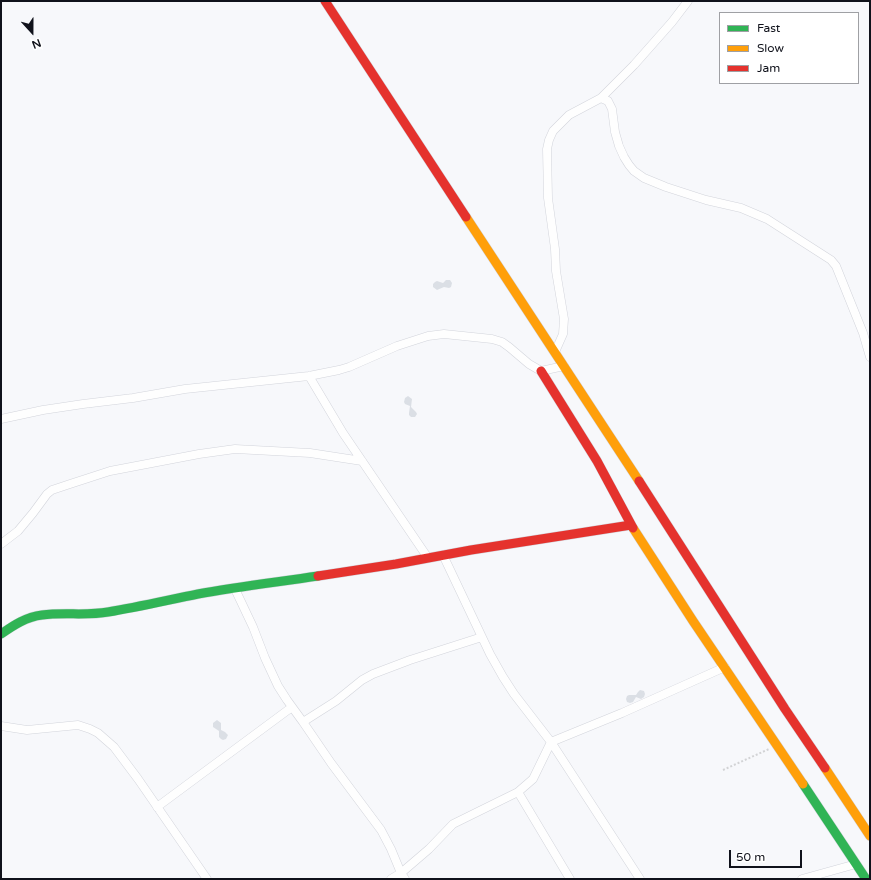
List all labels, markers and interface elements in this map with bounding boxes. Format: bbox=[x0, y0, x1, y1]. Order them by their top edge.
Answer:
north arrow bbox=[12, 12, 52, 52]
legend bbox=[719, 12, 859, 84]
text: Fast bbox=[757, 21, 780, 35]
text: N bbox=[30, 36, 43, 51]
text: Slow bbox=[757, 41, 784, 55]
text: Jam bbox=[757, 61, 780, 75]
scale bar bbox=[731, 842, 804, 868]
text: 50 m bbox=[736, 850, 765, 864]

